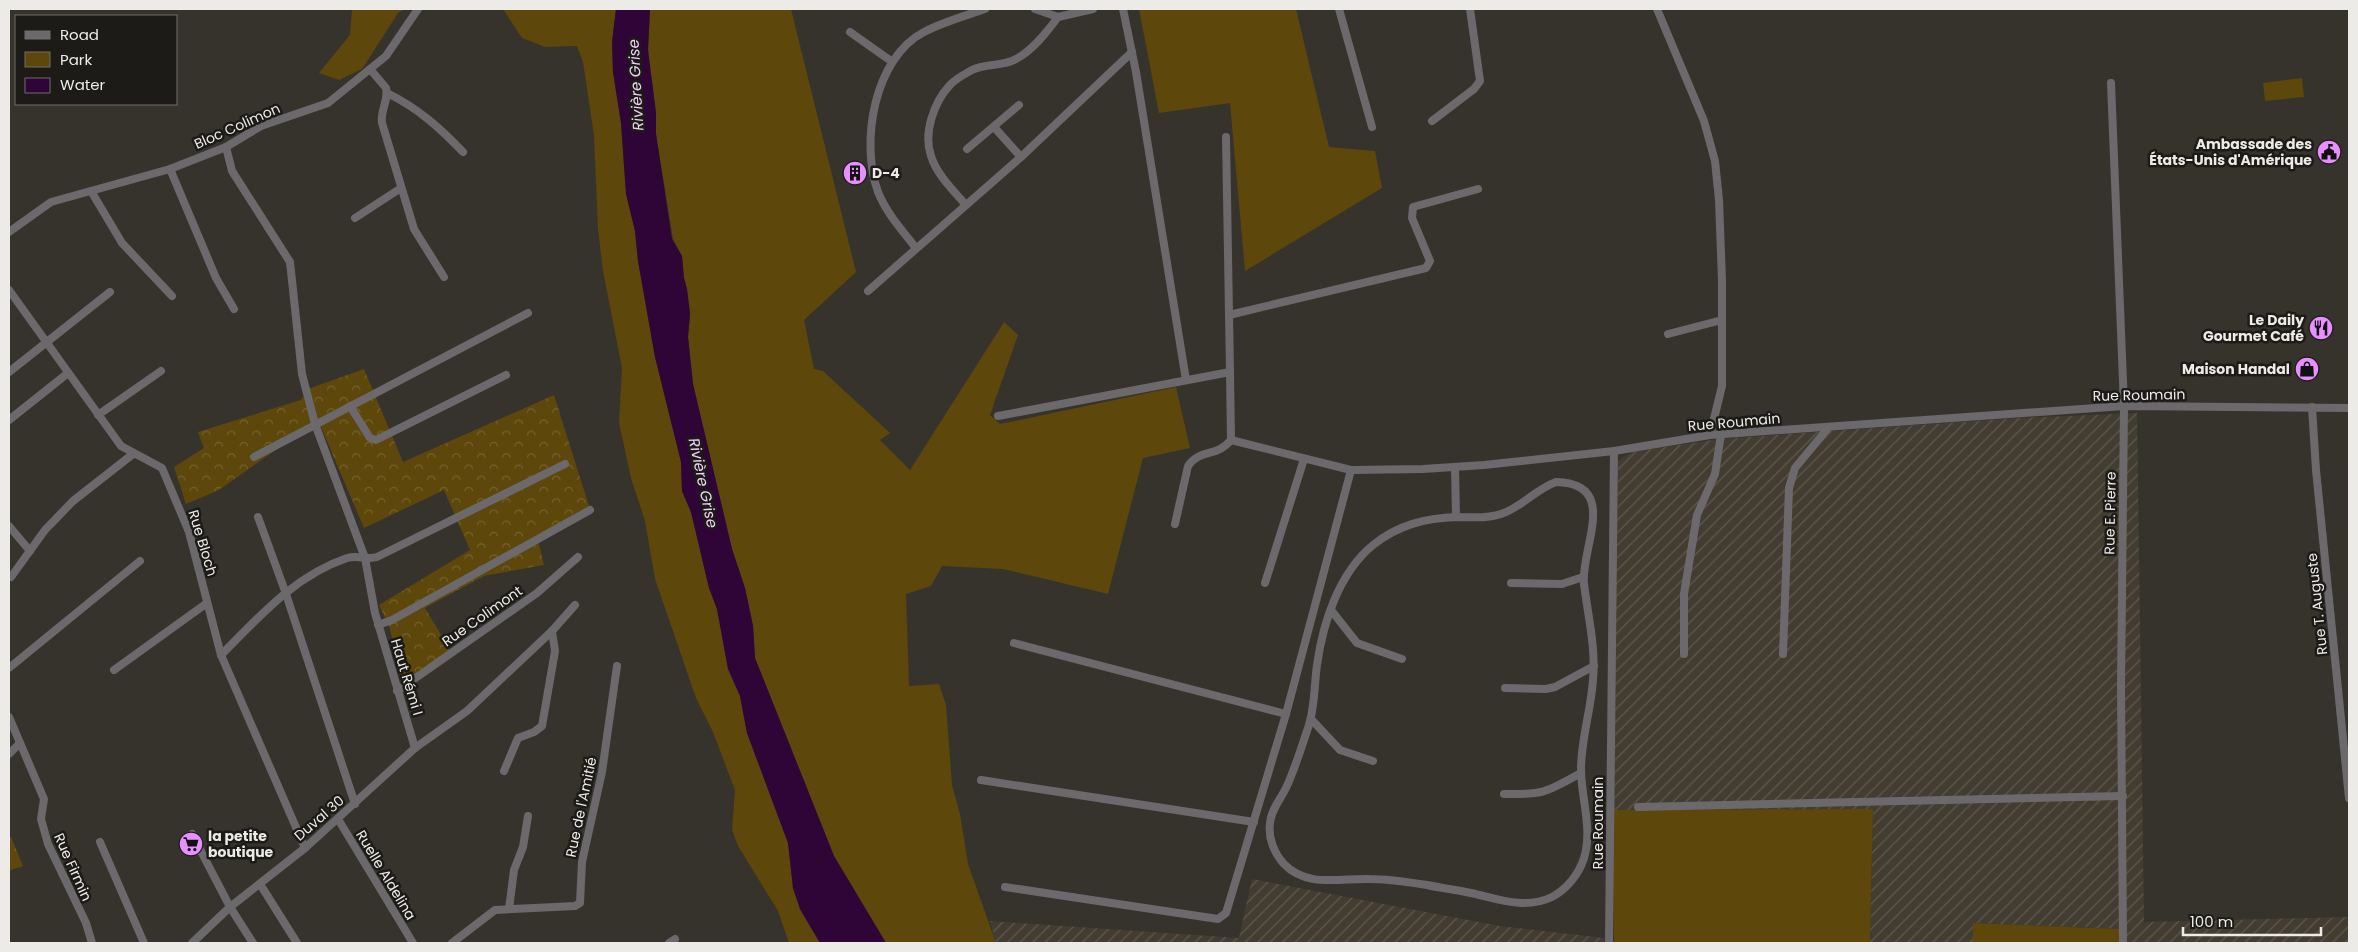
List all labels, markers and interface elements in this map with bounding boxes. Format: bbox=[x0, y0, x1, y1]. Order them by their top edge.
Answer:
legend bbox=[15, 15, 178, 105]
text: Road bbox=[60, 24, 99, 45]
water label: Rivière Grise bbox=[623, 39, 648, 131]
text: Park bbox=[60, 49, 92, 70]
text: Water bbox=[60, 74, 106, 95]
street label: Bloc Colimon bbox=[191, 98, 283, 154]
place label: Ambassade des États-Unis d'Amérique bbox=[2149, 134, 2312, 170]
public building icon: Ambassade des États-Unis d'Amérique bbox=[2316, 139, 2342, 165]
building icon: D-4 bbox=[842, 160, 868, 186]
place label: D-4 bbox=[872, 163, 900, 183]
place label: Le Daily Gourmet Café bbox=[2203, 310, 2304, 346]
restaurant icon: Le Daily Gourmet Café bbox=[2308, 315, 2334, 341]
shop icon: Maison Handal bbox=[2294, 356, 2320, 382]
place label: Maison Handal bbox=[2182, 359, 2290, 379]
street label: Rue Roumain bbox=[2093, 384, 2185, 406]
street label: Rue Roumain bbox=[1687, 408, 1781, 436]
water label: Rivière Grise bbox=[684, 436, 723, 530]
street label: Rue E. Pierre bbox=[2099, 471, 2121, 555]
street label: Rue Bloch bbox=[183, 507, 223, 579]
street label: Rue T. Auguste bbox=[2302, 552, 2332, 656]
street label: Rue Colimont bbox=[438, 581, 526, 651]
street label: Haut Rémi I bbox=[386, 636, 428, 718]
street label: Rue de l'Amitié bbox=[561, 755, 601, 859]
street label: Rue Roumain bbox=[1588, 777, 1608, 869]
street label: Duval 30 bbox=[290, 791, 348, 845]
place label: la petite boutique bbox=[208, 826, 274, 862]
street label: Ruelle Aldelina bbox=[351, 826, 421, 924]
street label: Rue Firmin bbox=[49, 830, 97, 904]
supermarket icon: la petite boutique bbox=[178, 831, 204, 857]
scale bar bbox=[2183, 904, 2320, 936]
text: 100 m bbox=[2190, 911, 2233, 932]

